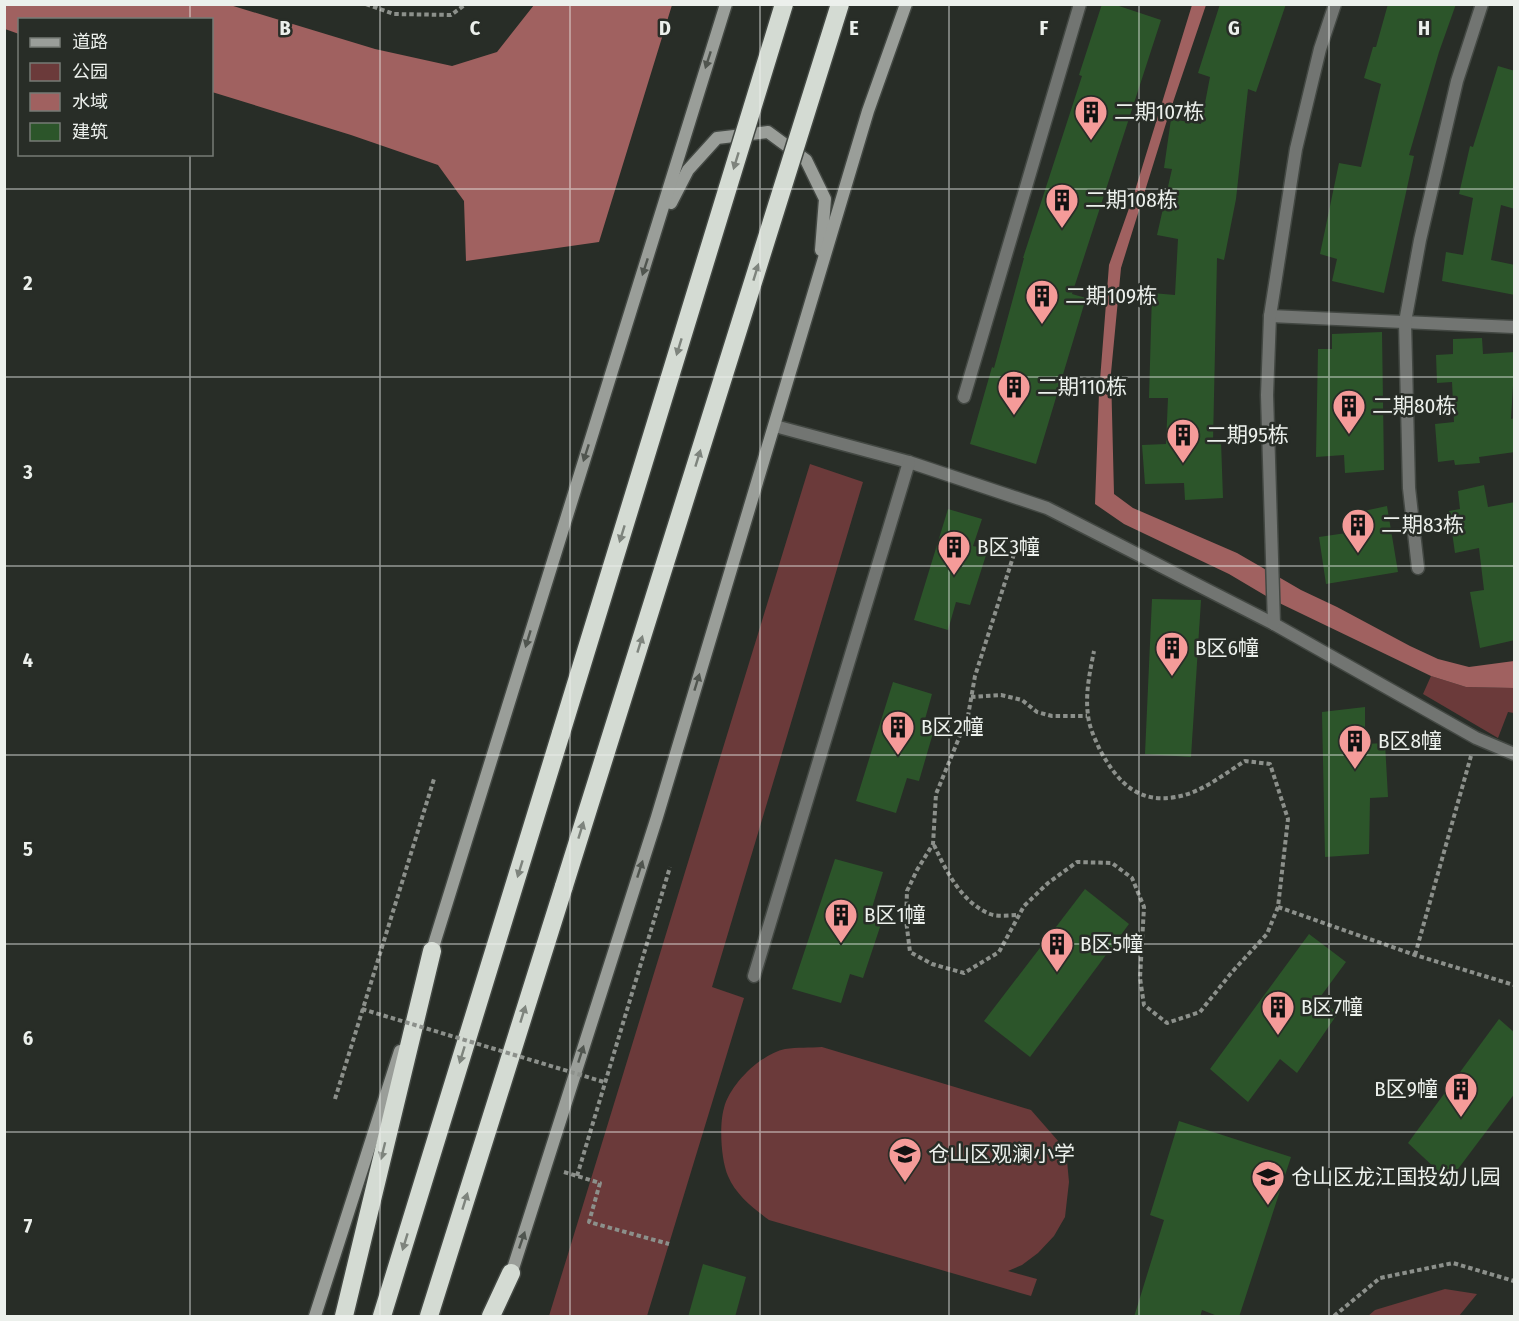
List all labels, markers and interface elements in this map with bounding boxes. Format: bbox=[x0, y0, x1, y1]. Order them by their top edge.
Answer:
text: B bbox=[279, 16, 291, 40]
text: C bbox=[470, 16, 481, 40]
text: D bbox=[659, 16, 671, 40]
text: E bbox=[849, 16, 859, 40]
text: F bbox=[1040, 16, 1049, 40]
text: G bbox=[1228, 16, 1240, 40]
text: H bbox=[1418, 16, 1430, 40]
legend bbox=[18, 18, 213, 156]
text: 道路 bbox=[72, 31, 108, 53]
one-way arrow bbox=[703, 51, 713, 69]
text: 公园 bbox=[72, 61, 108, 83]
text: 水域 bbox=[72, 91, 108, 113]
building icon: 二期107栋 bbox=[1073, 94, 1109, 141]
place label: 二期107栋 bbox=[1114, 99, 1204, 125]
text: 建筑 bbox=[72, 121, 108, 143]
one-way arrow bbox=[731, 152, 740, 170]
building icon: 二期108栋 bbox=[1044, 182, 1080, 229]
place label: 二期108栋 bbox=[1085, 187, 1178, 213]
one-way arrow bbox=[640, 258, 649, 276]
one-way arrow bbox=[752, 263, 761, 281]
text: 2 bbox=[22, 271, 33, 295]
building icon: 二期109栋 bbox=[1024, 278, 1060, 325]
place label: 二期109栋 bbox=[1065, 283, 1157, 309]
one-way arrow bbox=[674, 338, 683, 356]
building icon: 二期110栋 bbox=[996, 369, 1032, 416]
place label: 二期110栋 bbox=[1037, 374, 1127, 400]
building icon: 二期80栋 bbox=[1331, 388, 1367, 435]
place label: 二期80栋 bbox=[1372, 393, 1456, 419]
building icon: 二期95栋 bbox=[1165, 417, 1201, 464]
place label: 二期95栋 bbox=[1206, 422, 1289, 448]
one-way arrow bbox=[581, 444, 591, 462]
one-way arrow bbox=[694, 449, 703, 467]
text: 3 bbox=[22, 460, 33, 484]
building icon: 二期83栋 bbox=[1340, 507, 1376, 554]
place label: 二期83栋 bbox=[1381, 512, 1464, 538]
one-way arrow bbox=[617, 525, 626, 543]
building icon: B区3幢 bbox=[936, 529, 972, 576]
place label: B区3幢 bbox=[977, 534, 1040, 560]
one-way arrow bbox=[523, 630, 532, 648]
building icon: B区6幢 bbox=[1154, 630, 1190, 677]
one-way arrow bbox=[635, 635, 645, 653]
place label: B区6幢 bbox=[1195, 635, 1259, 661]
text: 4 bbox=[23, 648, 33, 672]
one-way arrow bbox=[693, 673, 702, 691]
building icon: B区2幢 bbox=[880, 709, 916, 756]
place label: B区2幢 bbox=[921, 714, 984, 740]
building icon: B区8幢 bbox=[1337, 723, 1373, 770]
place label: B区8幢 bbox=[1378, 728, 1442, 754]
one-way arrow bbox=[577, 821, 586, 839]
text: 5 bbox=[23, 837, 33, 861]
one-way arrow bbox=[515, 860, 524, 878]
one-way arrow bbox=[636, 860, 645, 878]
building icon: B区1幢 bbox=[823, 897, 859, 944]
place label: B区1幢 bbox=[864, 902, 926, 928]
building icon: B区5幢 bbox=[1039, 926, 1075, 973]
place label: B区5幢 bbox=[1080, 931, 1143, 957]
building icon: B区7幢 bbox=[1260, 989, 1296, 1036]
place label: B区7幢 bbox=[1301, 994, 1363, 1020]
one-way arrow bbox=[519, 1005, 529, 1023]
text: 6 bbox=[23, 1026, 33, 1050]
one-way arrow bbox=[577, 1045, 586, 1063]
one-way arrow bbox=[457, 1046, 467, 1064]
building icon: B区9幢 bbox=[1443, 1071, 1479, 1118]
place label: B区9幢 bbox=[1374, 1076, 1438, 1102]
school or university icon: 仓山区观澜小学 bbox=[887, 1136, 923, 1183]
place label: 仓山区观澜小学 bbox=[928, 1141, 1075, 1167]
one-way arrow bbox=[378, 1142, 388, 1160]
school or university icon: 仓山区龙江国投幼儿园 bbox=[1250, 1159, 1286, 1206]
place label: 仓山区龙江国投幼儿园 bbox=[1291, 1164, 1501, 1190]
one-way arrow bbox=[461, 1192, 470, 1210]
text: 7 bbox=[24, 1214, 33, 1238]
one-way arrow bbox=[518, 1231, 528, 1249]
one-way arrow bbox=[400, 1233, 409, 1251]

